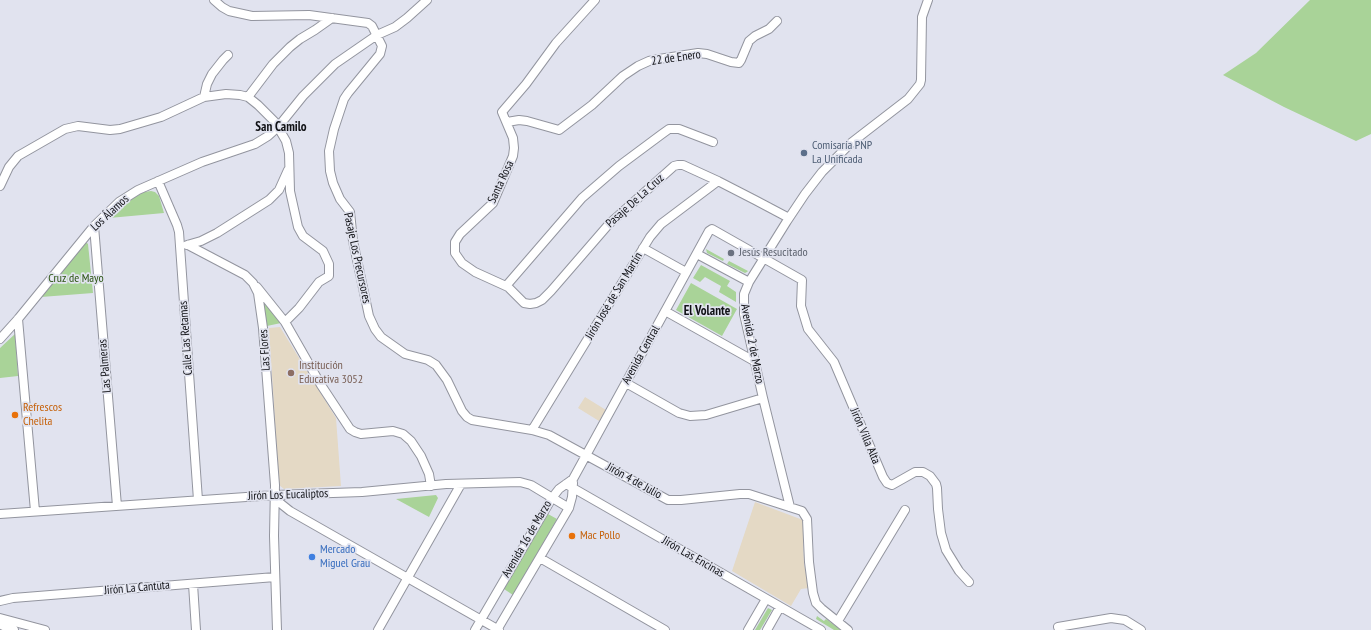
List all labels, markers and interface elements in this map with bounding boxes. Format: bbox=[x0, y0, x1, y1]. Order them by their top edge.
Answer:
street label: 22 de Enero bbox=[650, 47, 702, 69]
district label: San Camilo bbox=[255, 119, 307, 135]
place label: Comisaría PNP La Unificada bbox=[812, 139, 872, 167]
marker: Comisaría PNP La Unificada bbox=[799, 148, 809, 158]
street label: Santa Rosa bbox=[485, 158, 517, 206]
street label: Pasaje De La Cruz bbox=[603, 171, 667, 231]
street label: Los Álamos bbox=[88, 192, 132, 234]
street label: Pasaje Los Precursores bbox=[340, 211, 374, 305]
place label: Jesús Resucitado bbox=[739, 246, 808, 260]
marker: Jesús Resucitado bbox=[726, 248, 736, 258]
street label: Jirón José de San Martín bbox=[582, 250, 646, 342]
park label: Cruz de Mayo bbox=[48, 272, 104, 286]
street label: Calle Las Retamas bbox=[176, 300, 196, 376]
district label: El Volante bbox=[684, 303, 730, 319]
street label: Avenida 2 de Marzo bbox=[737, 303, 767, 385]
street label: Avenida Central bbox=[619, 323, 663, 387]
street label: Las Flores bbox=[256, 329, 274, 371]
street label: Las Palmeras bbox=[95, 339, 115, 393]
place label: Institución Educativa 3052 bbox=[299, 359, 363, 387]
marker: Institución Educativa 3052 bbox=[286, 368, 296, 378]
place label: Refrescos Chelita bbox=[23, 401, 62, 429]
street label: Jirón Villa Alta bbox=[847, 406, 883, 466]
marker: Refrescos Chelita bbox=[10, 410, 20, 420]
street label: Jirón 4 de Julio bbox=[604, 460, 664, 502]
street label: Jirón Los Eucaliptos bbox=[248, 486, 328, 504]
street label: Avenida 16 de Marzo bbox=[499, 498, 555, 580]
place label: Mac Pollo bbox=[580, 529, 620, 543]
marker: Mac Pollo bbox=[567, 531, 577, 541]
street label: Jirón Las Encinas bbox=[659, 533, 727, 581]
place label: Mercado Miguel Grau bbox=[320, 543, 370, 571]
marker: Mercado Miguel Grau bbox=[307, 552, 317, 562]
street label: Jirón La Cantuta bbox=[104, 578, 170, 598]

